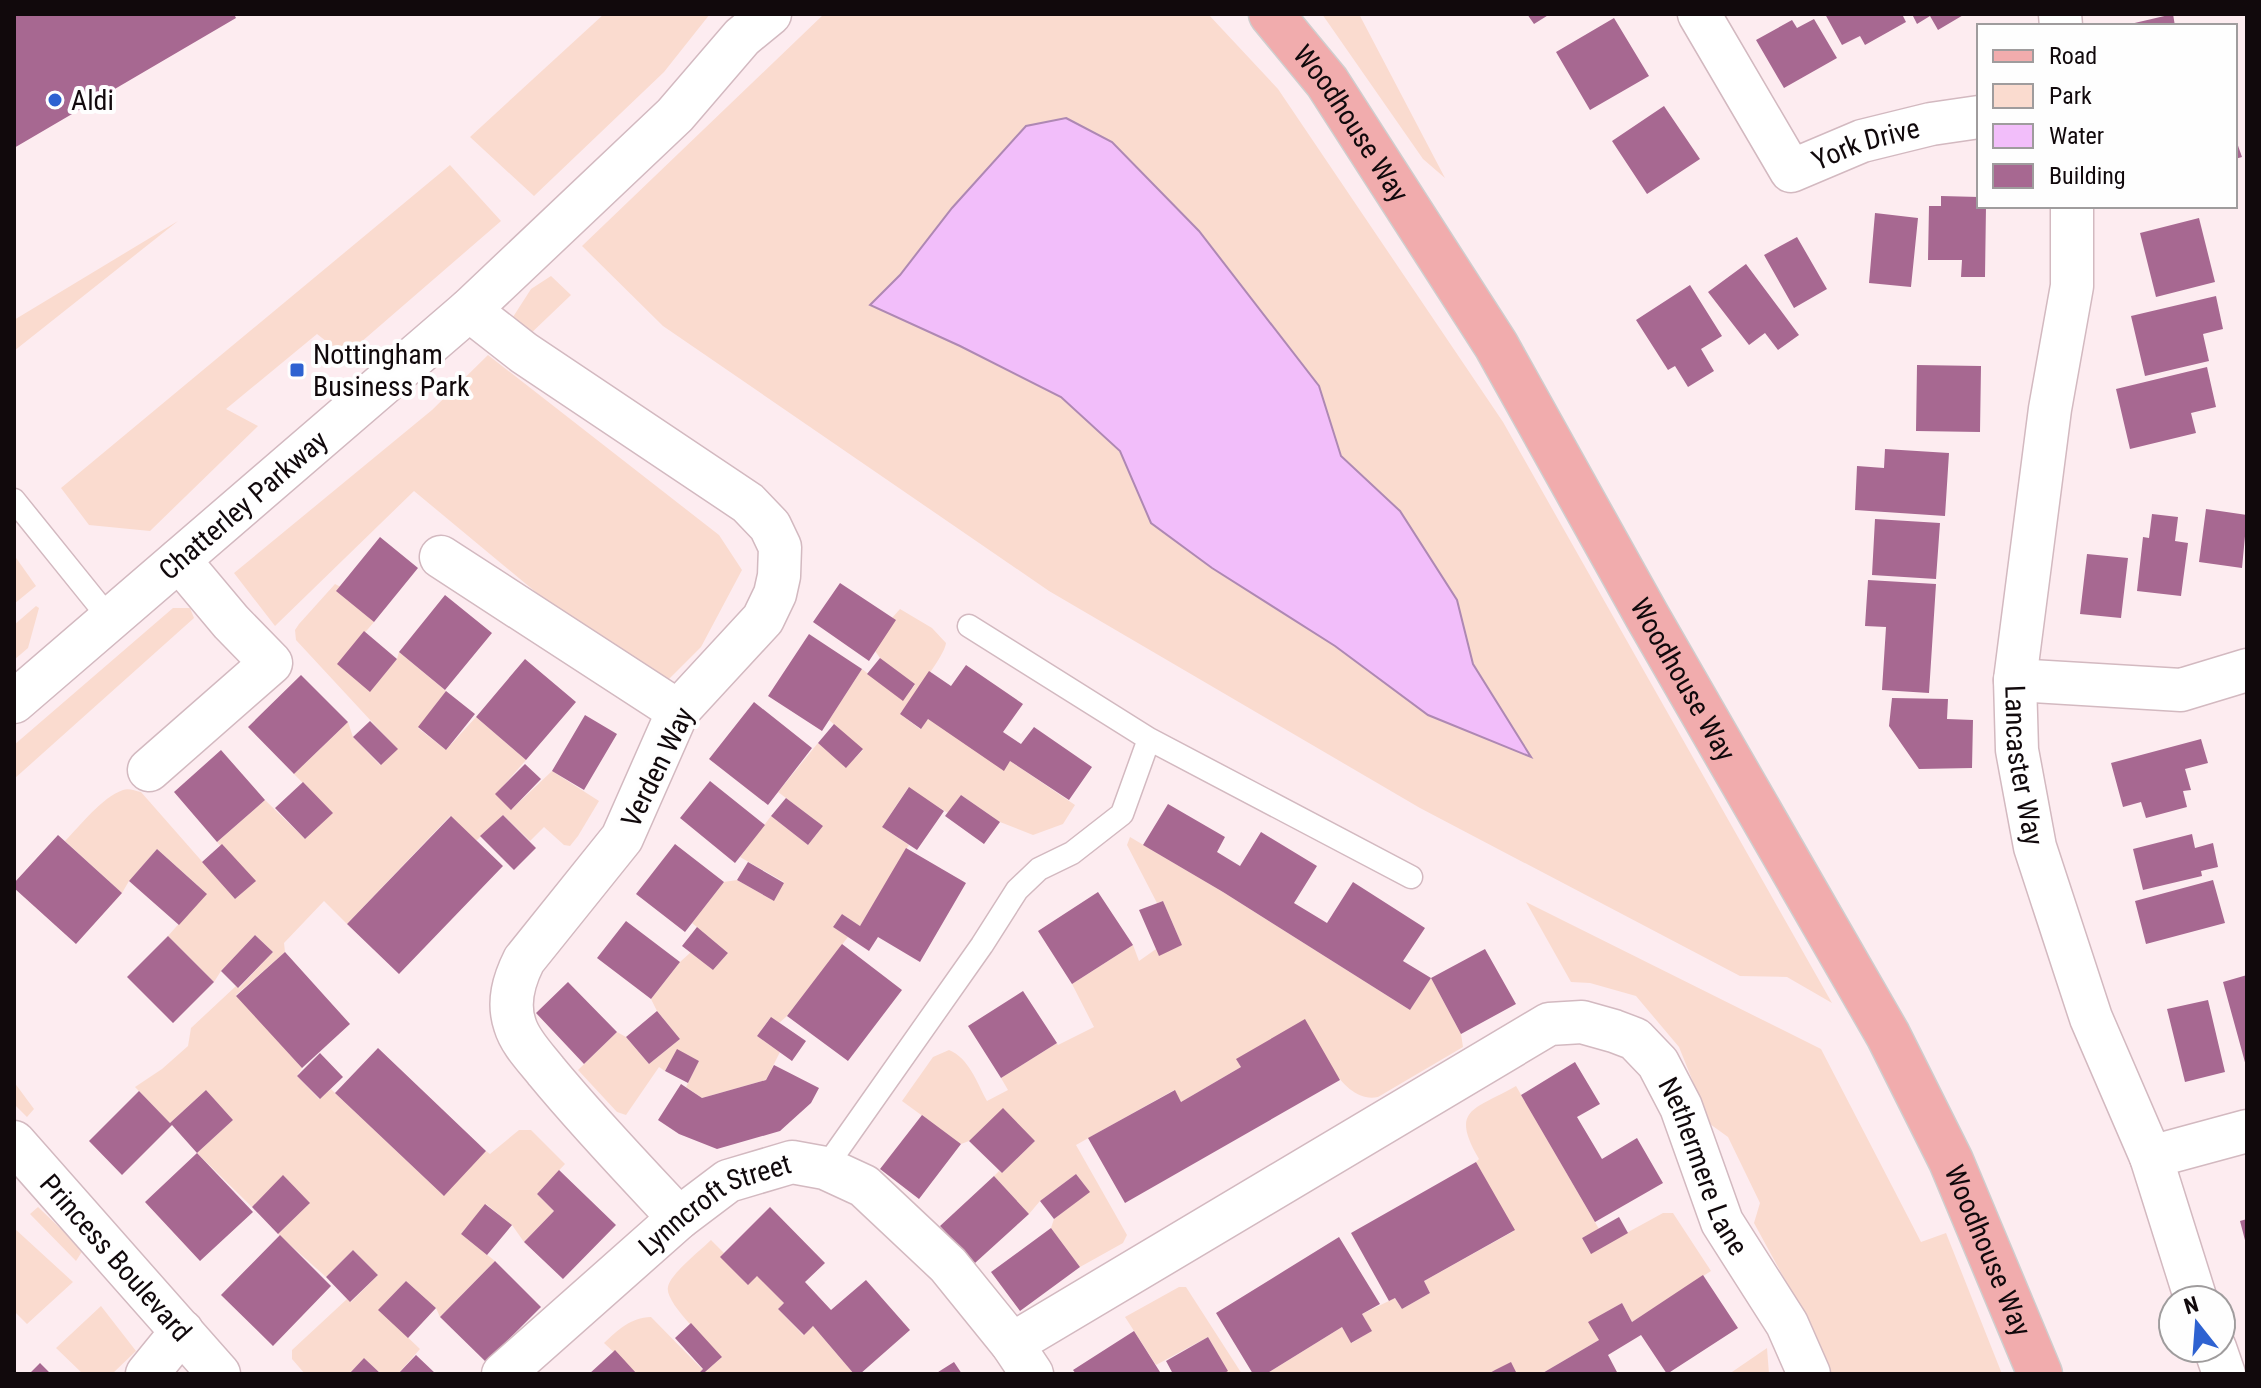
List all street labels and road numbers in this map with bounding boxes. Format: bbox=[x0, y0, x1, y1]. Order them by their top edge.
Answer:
street label: Woodhouse Way bbox=[1286, 38, 1416, 208]
street label: York Drive bbox=[1807, 111, 1923, 177]
street label: Chatterley Parkway bbox=[152, 423, 334, 587]
street label: Woodhouse Way bbox=[1623, 592, 1743, 767]
street label: Lancaster Way bbox=[1998, 685, 2050, 848]
street label: Verden Way bbox=[614, 702, 701, 833]
street label: Nethermere Lane bbox=[1651, 1072, 1755, 1261]
street label: Lynncroft Street bbox=[632, 1147, 795, 1263]
street label: Woodhouse Way bbox=[1938, 1160, 2038, 1341]
street label: Princess Boulevard bbox=[33, 1167, 198, 1348]

